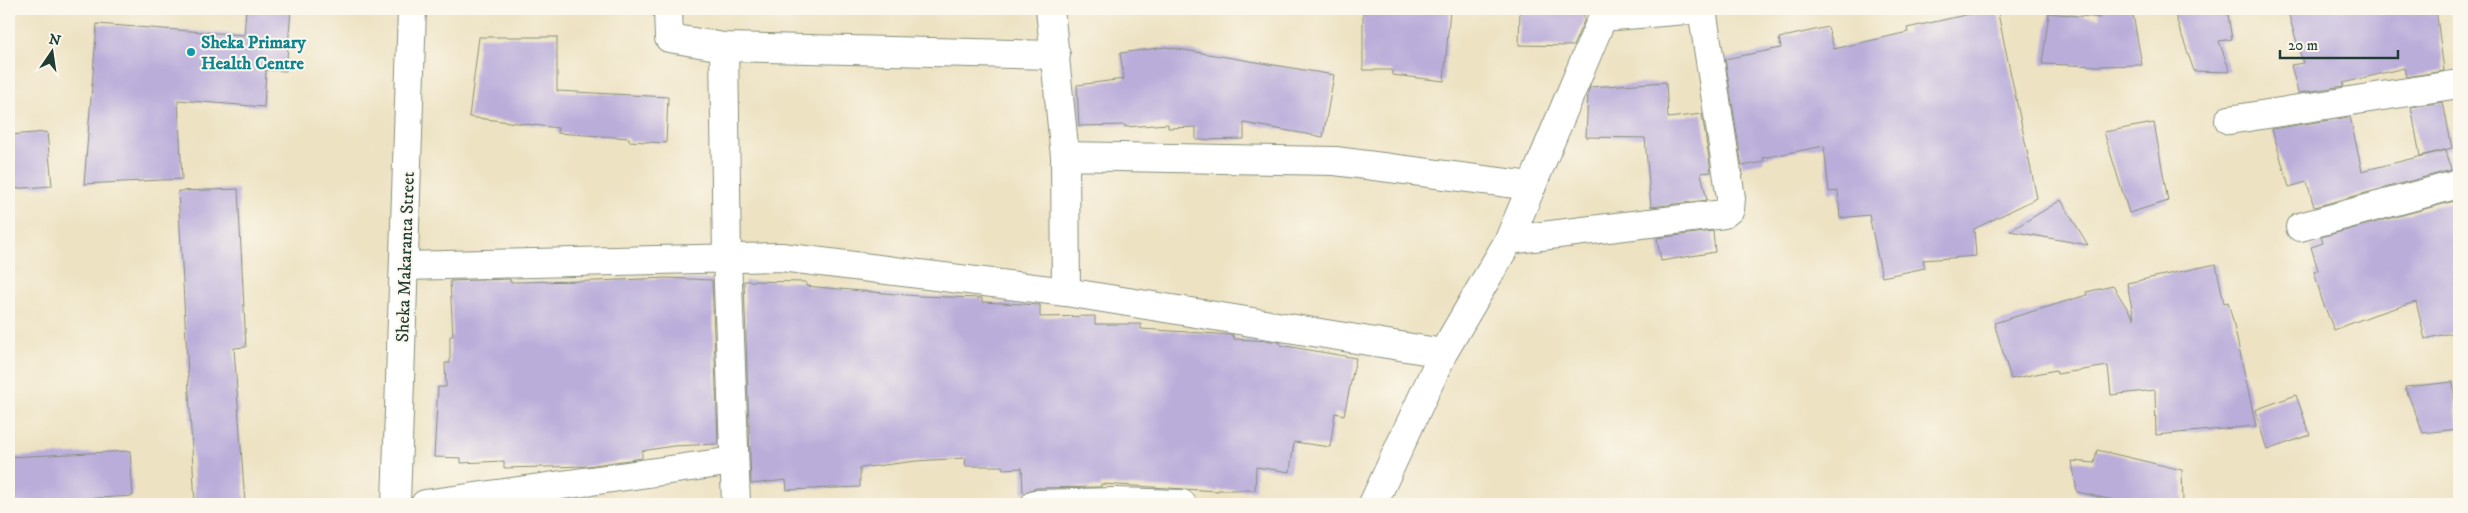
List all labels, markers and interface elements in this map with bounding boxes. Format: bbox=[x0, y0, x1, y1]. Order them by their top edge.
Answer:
north arrow bbox=[28, 28, 78, 78]
scale bar bbox=[2280, 28, 2398, 60]
text: N bbox=[47, 30, 63, 50]
place label: Sheka Primary Health Centre bbox=[201, 32, 306, 75]
text: 20 m bbox=[2288, 36, 2318, 55]
marker: Sheka Primary Health Centre bbox=[185, 46, 197, 58]
street label: Sheka Makaranta Street bbox=[392, 171, 420, 343]

